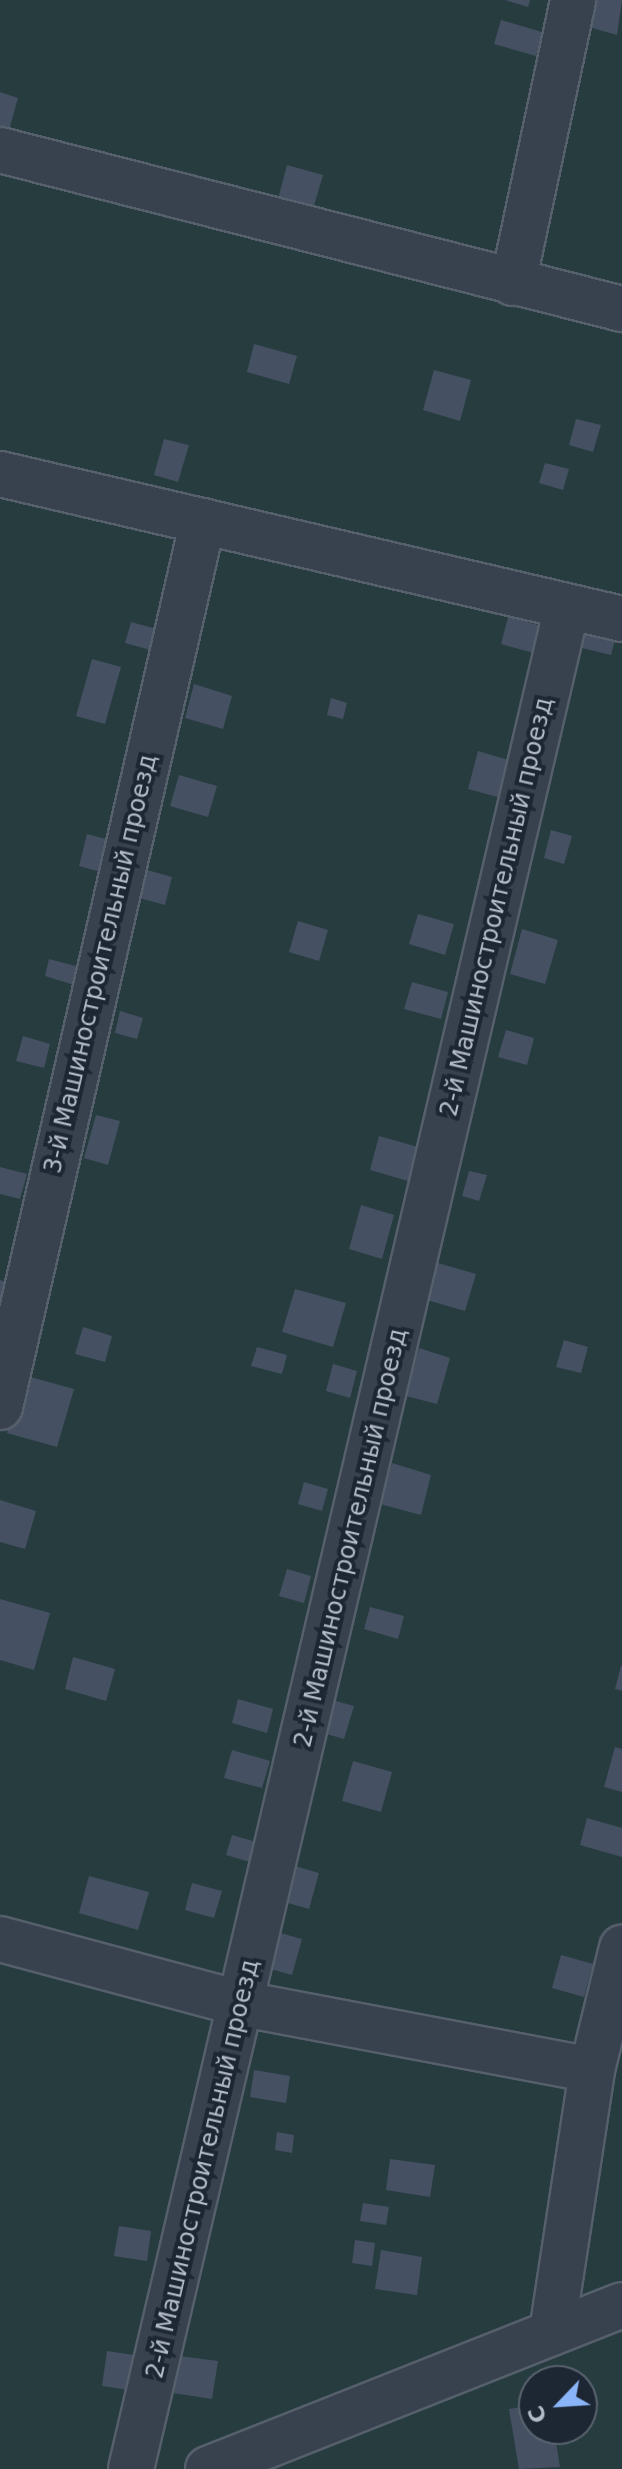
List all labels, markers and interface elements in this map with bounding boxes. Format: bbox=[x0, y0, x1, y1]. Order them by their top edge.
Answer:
street label: 2-й Машиностроительный проезд bbox=[435, 695, 559, 1119]
street label: 3-й Машиностроительный проезд bbox=[39, 752, 163, 1176]
street label: 2-й Машиностроительный проезд bbox=[289, 1326, 413, 1750]
street label: 2-й Машиностроительный проезд bbox=[141, 1957, 265, 2381]
north arrow bbox=[518, 2365, 598, 2445]
text: С bbox=[523, 2402, 552, 2427]

